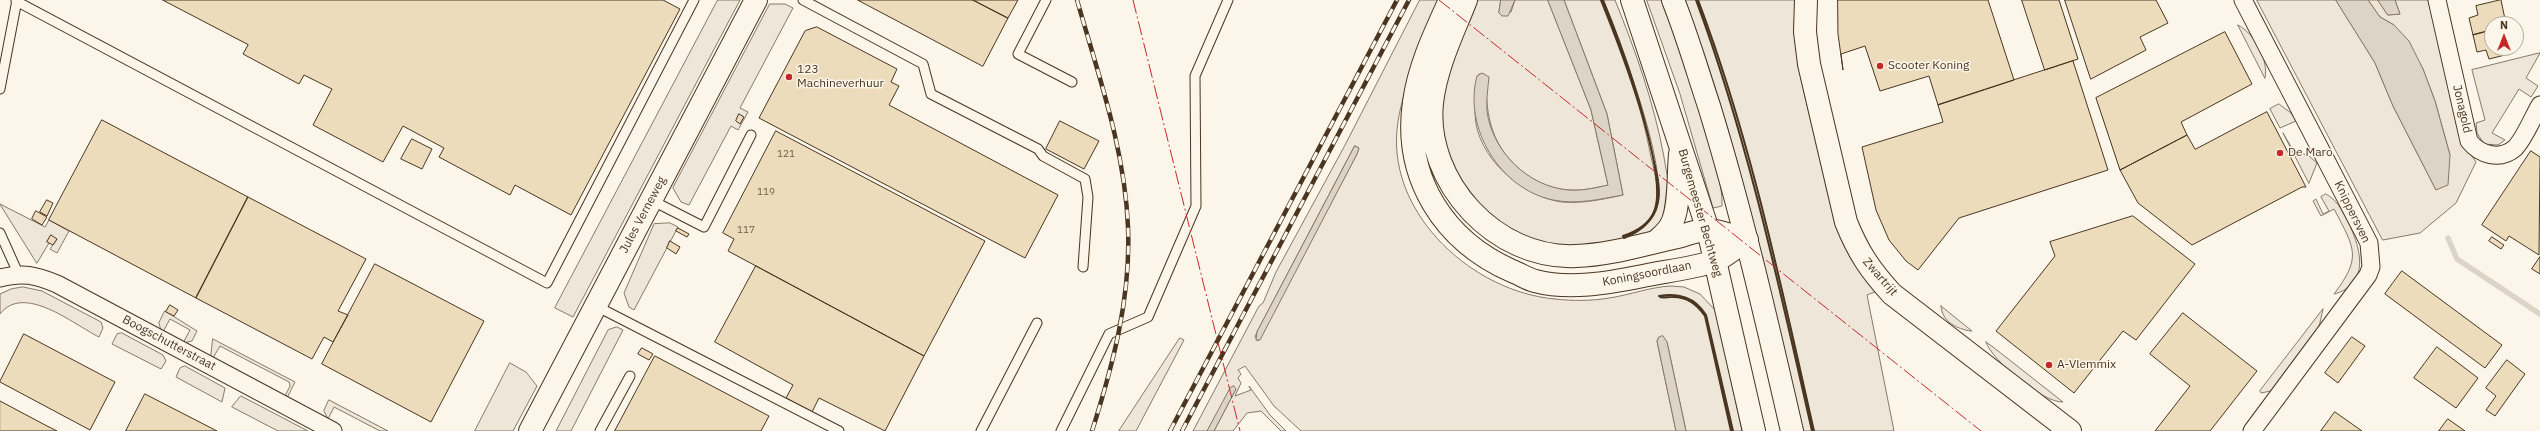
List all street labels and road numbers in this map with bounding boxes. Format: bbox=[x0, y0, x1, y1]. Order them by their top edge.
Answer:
street label: Jonagold bbox=[2449, 83, 2475, 135]
street label: Burgemeester Bechtweg bbox=[1675, 147, 1725, 279]
street label: Jules Verneweg bbox=[617, 174, 669, 256]
street label: Knippersven bbox=[2331, 179, 2373, 245]
street label: Zwartrijt bbox=[1860, 255, 1900, 299]
street label: Koningsoordlaan bbox=[1601, 258, 1693, 290]
street label: Boogschutterstraat bbox=[120, 312, 218, 374]

